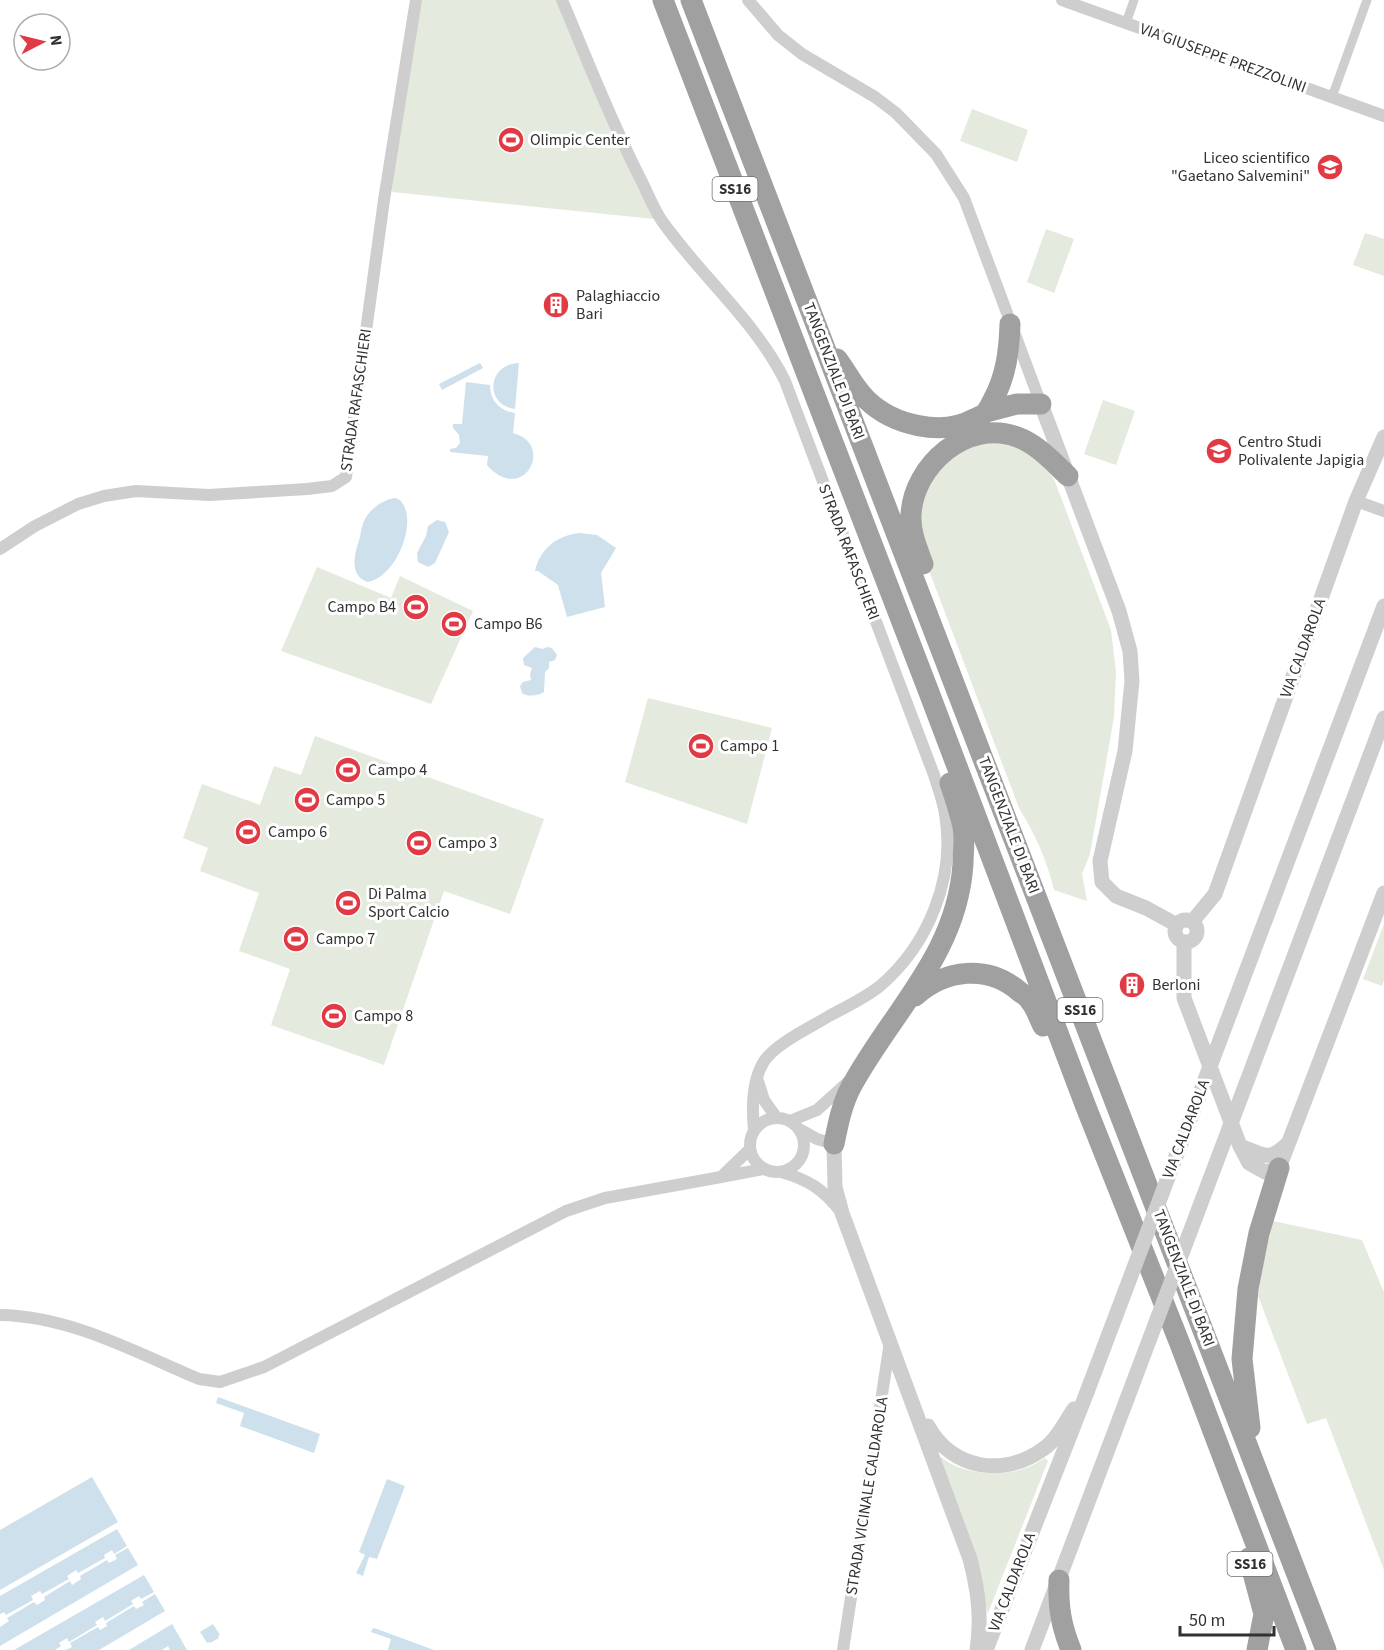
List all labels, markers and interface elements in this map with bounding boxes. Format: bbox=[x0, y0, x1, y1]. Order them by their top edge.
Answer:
north arrow bbox=[12, 12, 72, 72]
street label: VIA GIUSEPPE PREZZOLINI bbox=[1137, 18, 1309, 98]
text: N bbox=[44, 34, 67, 47]
sports icon: Olimpic Center bbox=[496, 125, 526, 155]
place label: Olimpic Center bbox=[530, 129, 630, 151]
place label: Liceo scientifico "Gaetano Salvemini" bbox=[1171, 147, 1310, 187]
school or university icon: Liceo scientifico "Gaetano Salvemini" bbox=[1315, 152, 1345, 182]
road number: SS16 bbox=[712, 177, 758, 201]
place label: Palaghiaccio Bari bbox=[576, 285, 660, 325]
building icon: Palaghiaccio Bari bbox=[541, 290, 571, 320]
street label: TANGENZIALE DI BARI bbox=[798, 299, 870, 443]
street label: STRADA RAFASCHIERI bbox=[335, 327, 377, 473]
place label: Centro Studi Polivalente Japigia bbox=[1238, 431, 1364, 471]
school or university icon: Centro Studi Polivalente Japigia bbox=[1204, 436, 1234, 466]
street label: STRADA RAFASCHIERI bbox=[813, 481, 885, 623]
sports icon: Campo B4 bbox=[401, 592, 431, 622]
street label: VIA CALDAROLA bbox=[1275, 595, 1331, 701]
place label: Campo B4 bbox=[327, 596, 396, 618]
sports icon: Campo B6 bbox=[439, 609, 469, 639]
place label: Campo B6 bbox=[474, 613, 543, 635]
sports icon: Campo 1 bbox=[686, 731, 716, 761]
place label: Campo 1 bbox=[720, 735, 779, 757]
street label: TANGENZIALE DI BARI bbox=[973, 753, 1045, 897]
sports icon: Campo 4 bbox=[333, 755, 363, 785]
place label: Campo 4 bbox=[368, 759, 427, 781]
sports icon: Campo 5 bbox=[292, 785, 322, 815]
place label: Campo 5 bbox=[326, 789, 385, 811]
sports icon: Campo 6 bbox=[233, 817, 263, 847]
place label: Campo 6 bbox=[268, 821, 327, 843]
sports icon: Campo 3 bbox=[404, 828, 434, 858]
place label: Campo 3 bbox=[438, 832, 497, 854]
place label: Di Palma Sport Calcio bbox=[368, 883, 449, 923]
sports icon: Di Palma Sport Calcio bbox=[333, 888, 363, 918]
sports icon: Campo 7 bbox=[281, 924, 311, 954]
place label: Campo 7 bbox=[316, 928, 375, 950]
building icon: Berloni bbox=[1117, 970, 1147, 1000]
place label: Berloni bbox=[1152, 974, 1200, 996]
road number: SS16 bbox=[1058, 998, 1102, 1022]
sports icon: Campo 8 bbox=[319, 1001, 349, 1031]
place label: Campo 8 bbox=[354, 1005, 413, 1027]
street label: VIA CALDAROLA bbox=[1157, 1076, 1215, 1182]
street label: TANGENZIALE DI BARI bbox=[1148, 1206, 1220, 1350]
street label: STRADA VICINALE CALDAROLA bbox=[840, 1395, 894, 1597]
street label: VIA CALDAROLA bbox=[983, 1529, 1041, 1635]
road number: SS16 bbox=[1228, 1552, 1272, 1576]
scale bar bbox=[1180, 1599, 1274, 1637]
text: 50 m bbox=[1189, 1608, 1225, 1633]

